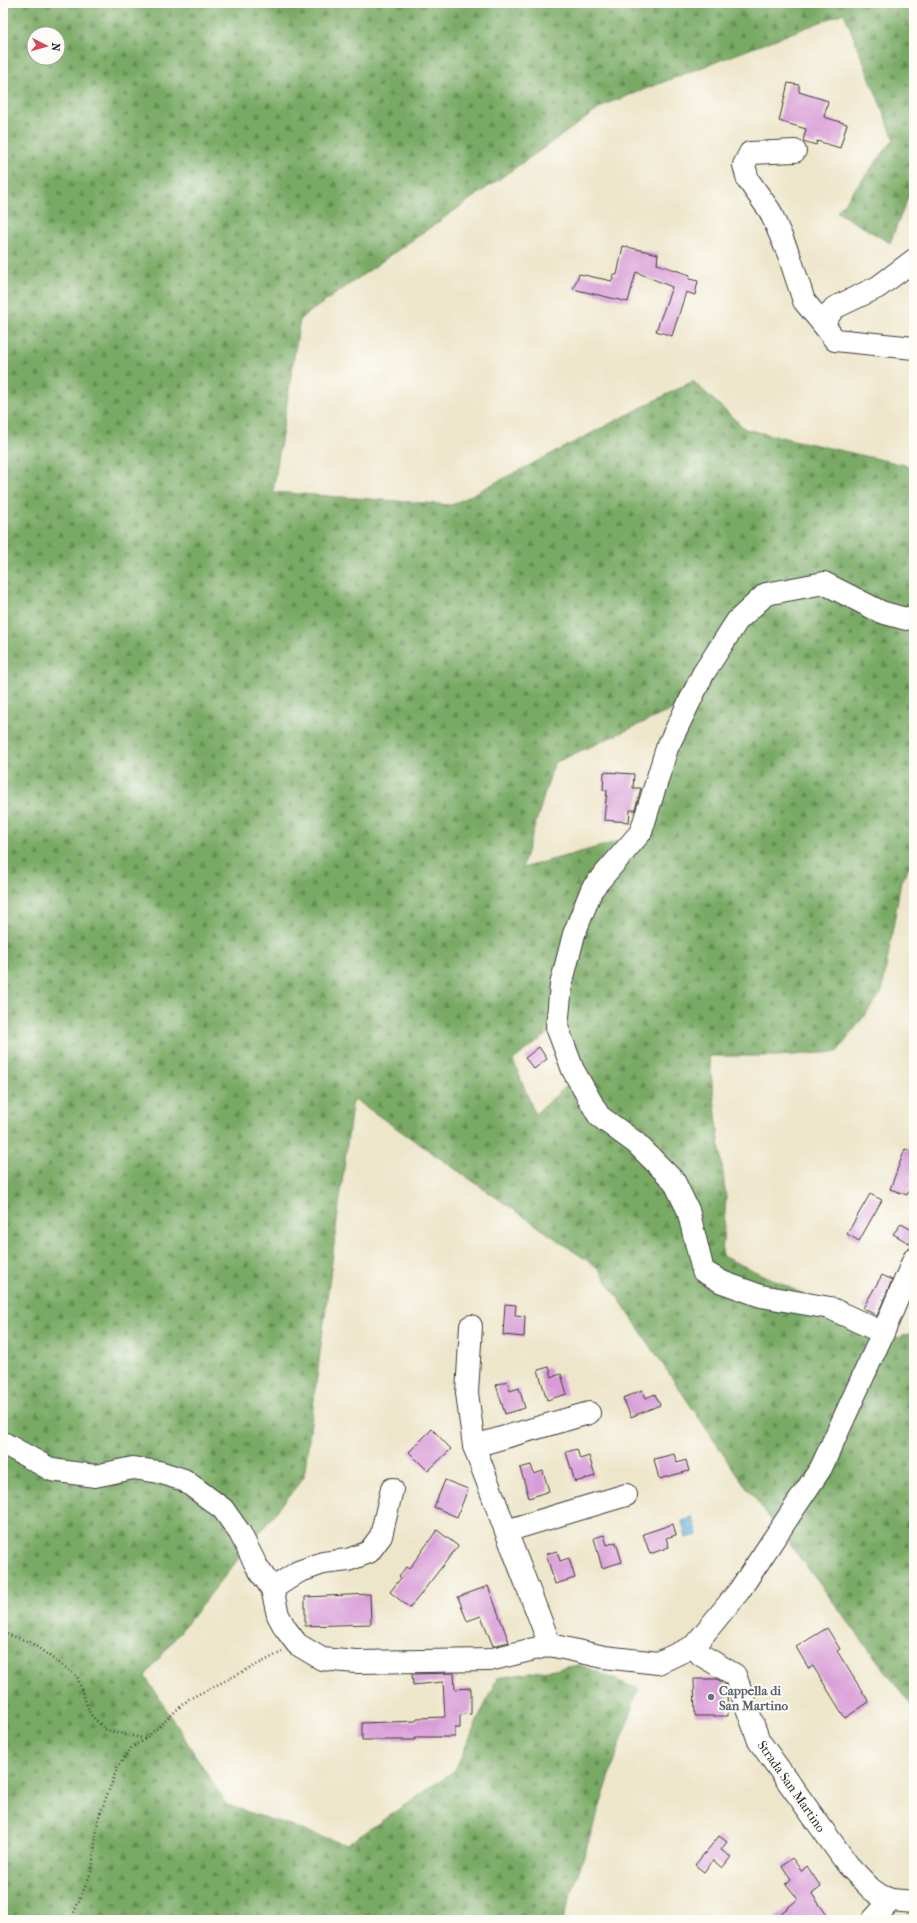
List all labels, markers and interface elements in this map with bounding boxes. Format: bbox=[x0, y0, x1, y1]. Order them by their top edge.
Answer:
north arrow bbox=[26, 26, 66, 66]
text: N bbox=[48, 42, 62, 52]
place label: Cappella di San Martino bbox=[719, 1683, 789, 1713]
marker: Cappella di San Martino bbox=[706, 1692, 716, 1702]
street label: Strada San Martino bbox=[755, 1738, 829, 1835]

